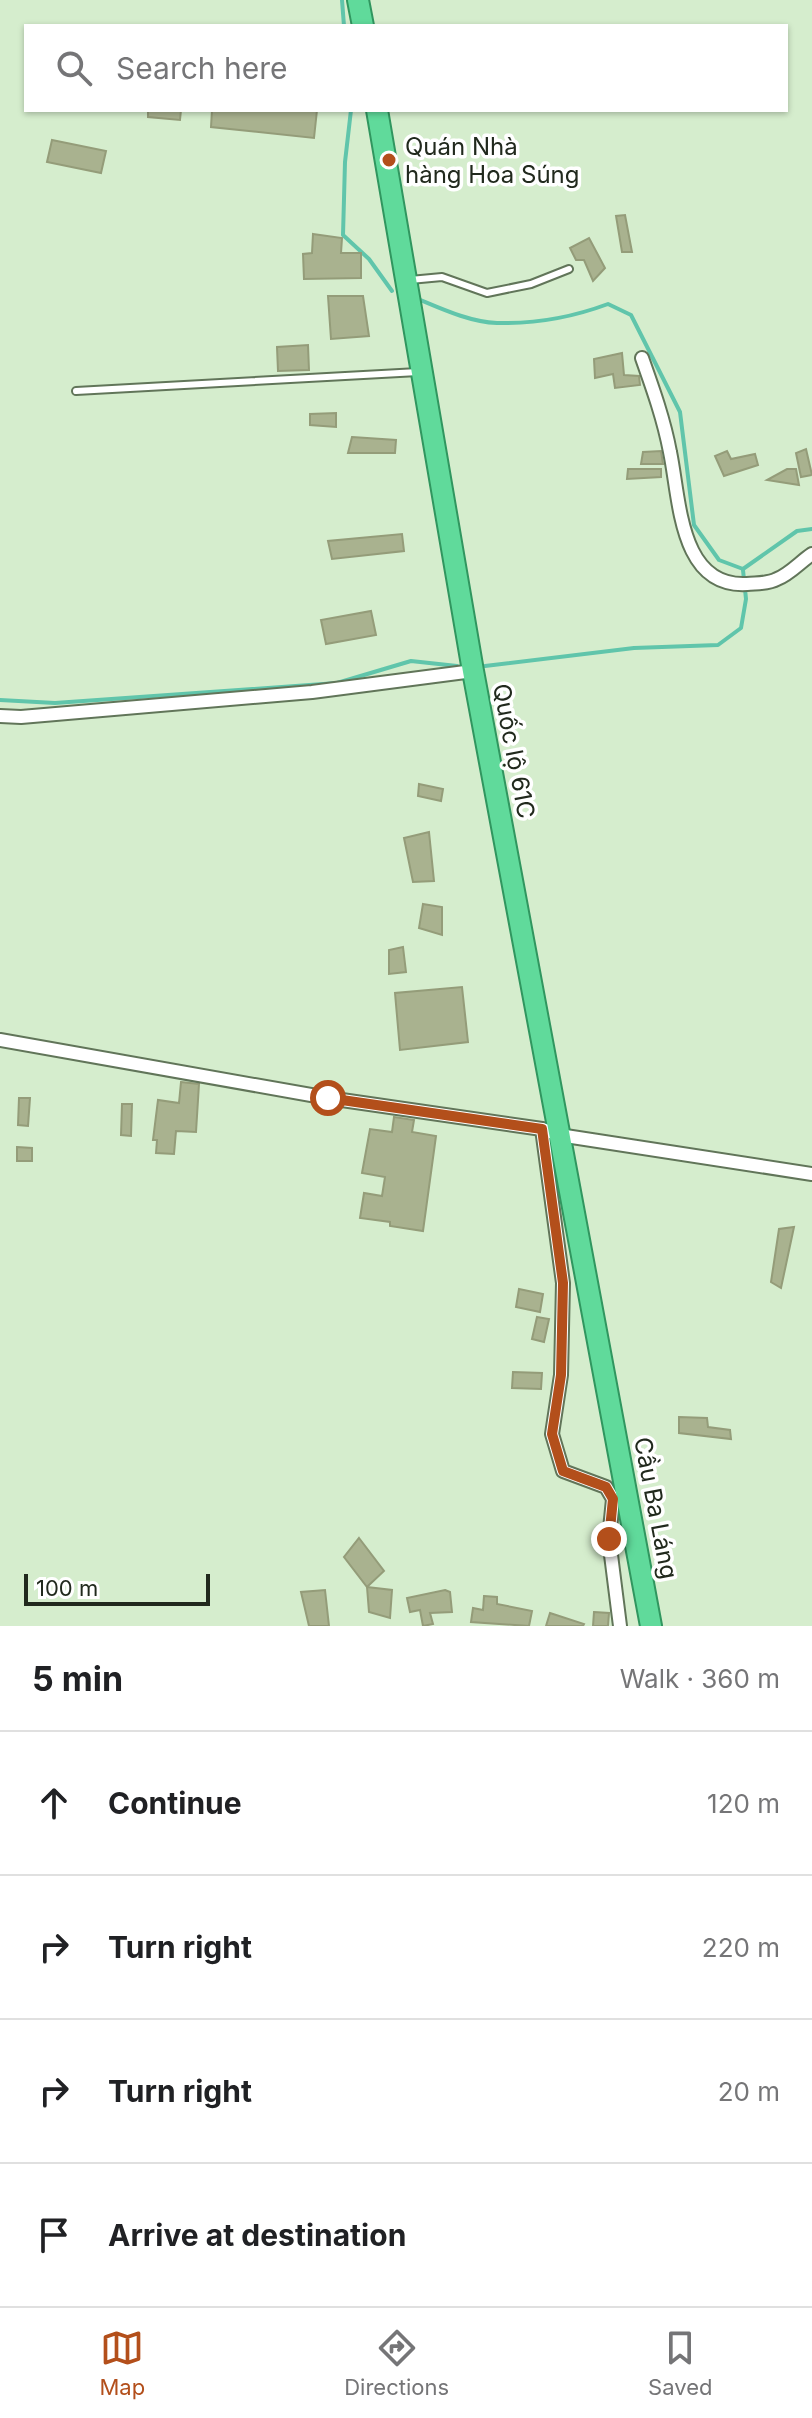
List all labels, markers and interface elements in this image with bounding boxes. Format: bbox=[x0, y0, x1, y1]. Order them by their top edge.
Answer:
search box bbox=[24, 24, 788, 112]
icon: search bbox=[52, 46, 96, 90]
text: Search here bbox=[116, 50, 288, 86]
place label: Quán Nhà hàng Hoa Súng bbox=[405, 132, 580, 189]
marker: Quán Nhà hàng Hoa Súng bbox=[380, 151, 398, 169]
street label: Quốc lộ 61C bbox=[487, 681, 541, 821]
route start bbox=[310, 1080, 346, 1116]
street label: Cầu Ba Láng bbox=[628, 1435, 684, 1581]
route end bbox=[591, 1521, 627, 1557]
scale bar bbox=[24, 1570, 210, 1606]
text: 100 m bbox=[36, 1575, 98, 1601]
text: 5 min bbox=[32, 1658, 123, 1699]
text: Walk · 360 m bbox=[620, 1663, 780, 1694]
icon: ahead bbox=[32, 1781, 76, 1825]
text: Continue bbox=[108, 1785, 242, 1821]
text: 120 m bbox=[707, 1788, 780, 1819]
icon: right bbox=[32, 1925, 76, 1969]
text: Turn right bbox=[108, 1929, 252, 1965]
text: 220 m bbox=[702, 1932, 780, 1963]
icon: right bbox=[32, 2069, 76, 2113]
text: Turn right bbox=[108, 2073, 252, 2109]
text: 20 m bbox=[718, 2076, 780, 2107]
icon: arrive bbox=[32, 2213, 76, 2257]
text: Arrive at destination bbox=[108, 2217, 406, 2253]
tab: Map bbox=[100, 2326, 145, 2400]
tab: Directions bbox=[344, 2326, 449, 2400]
tab: Saved bbox=[648, 2326, 712, 2400]

